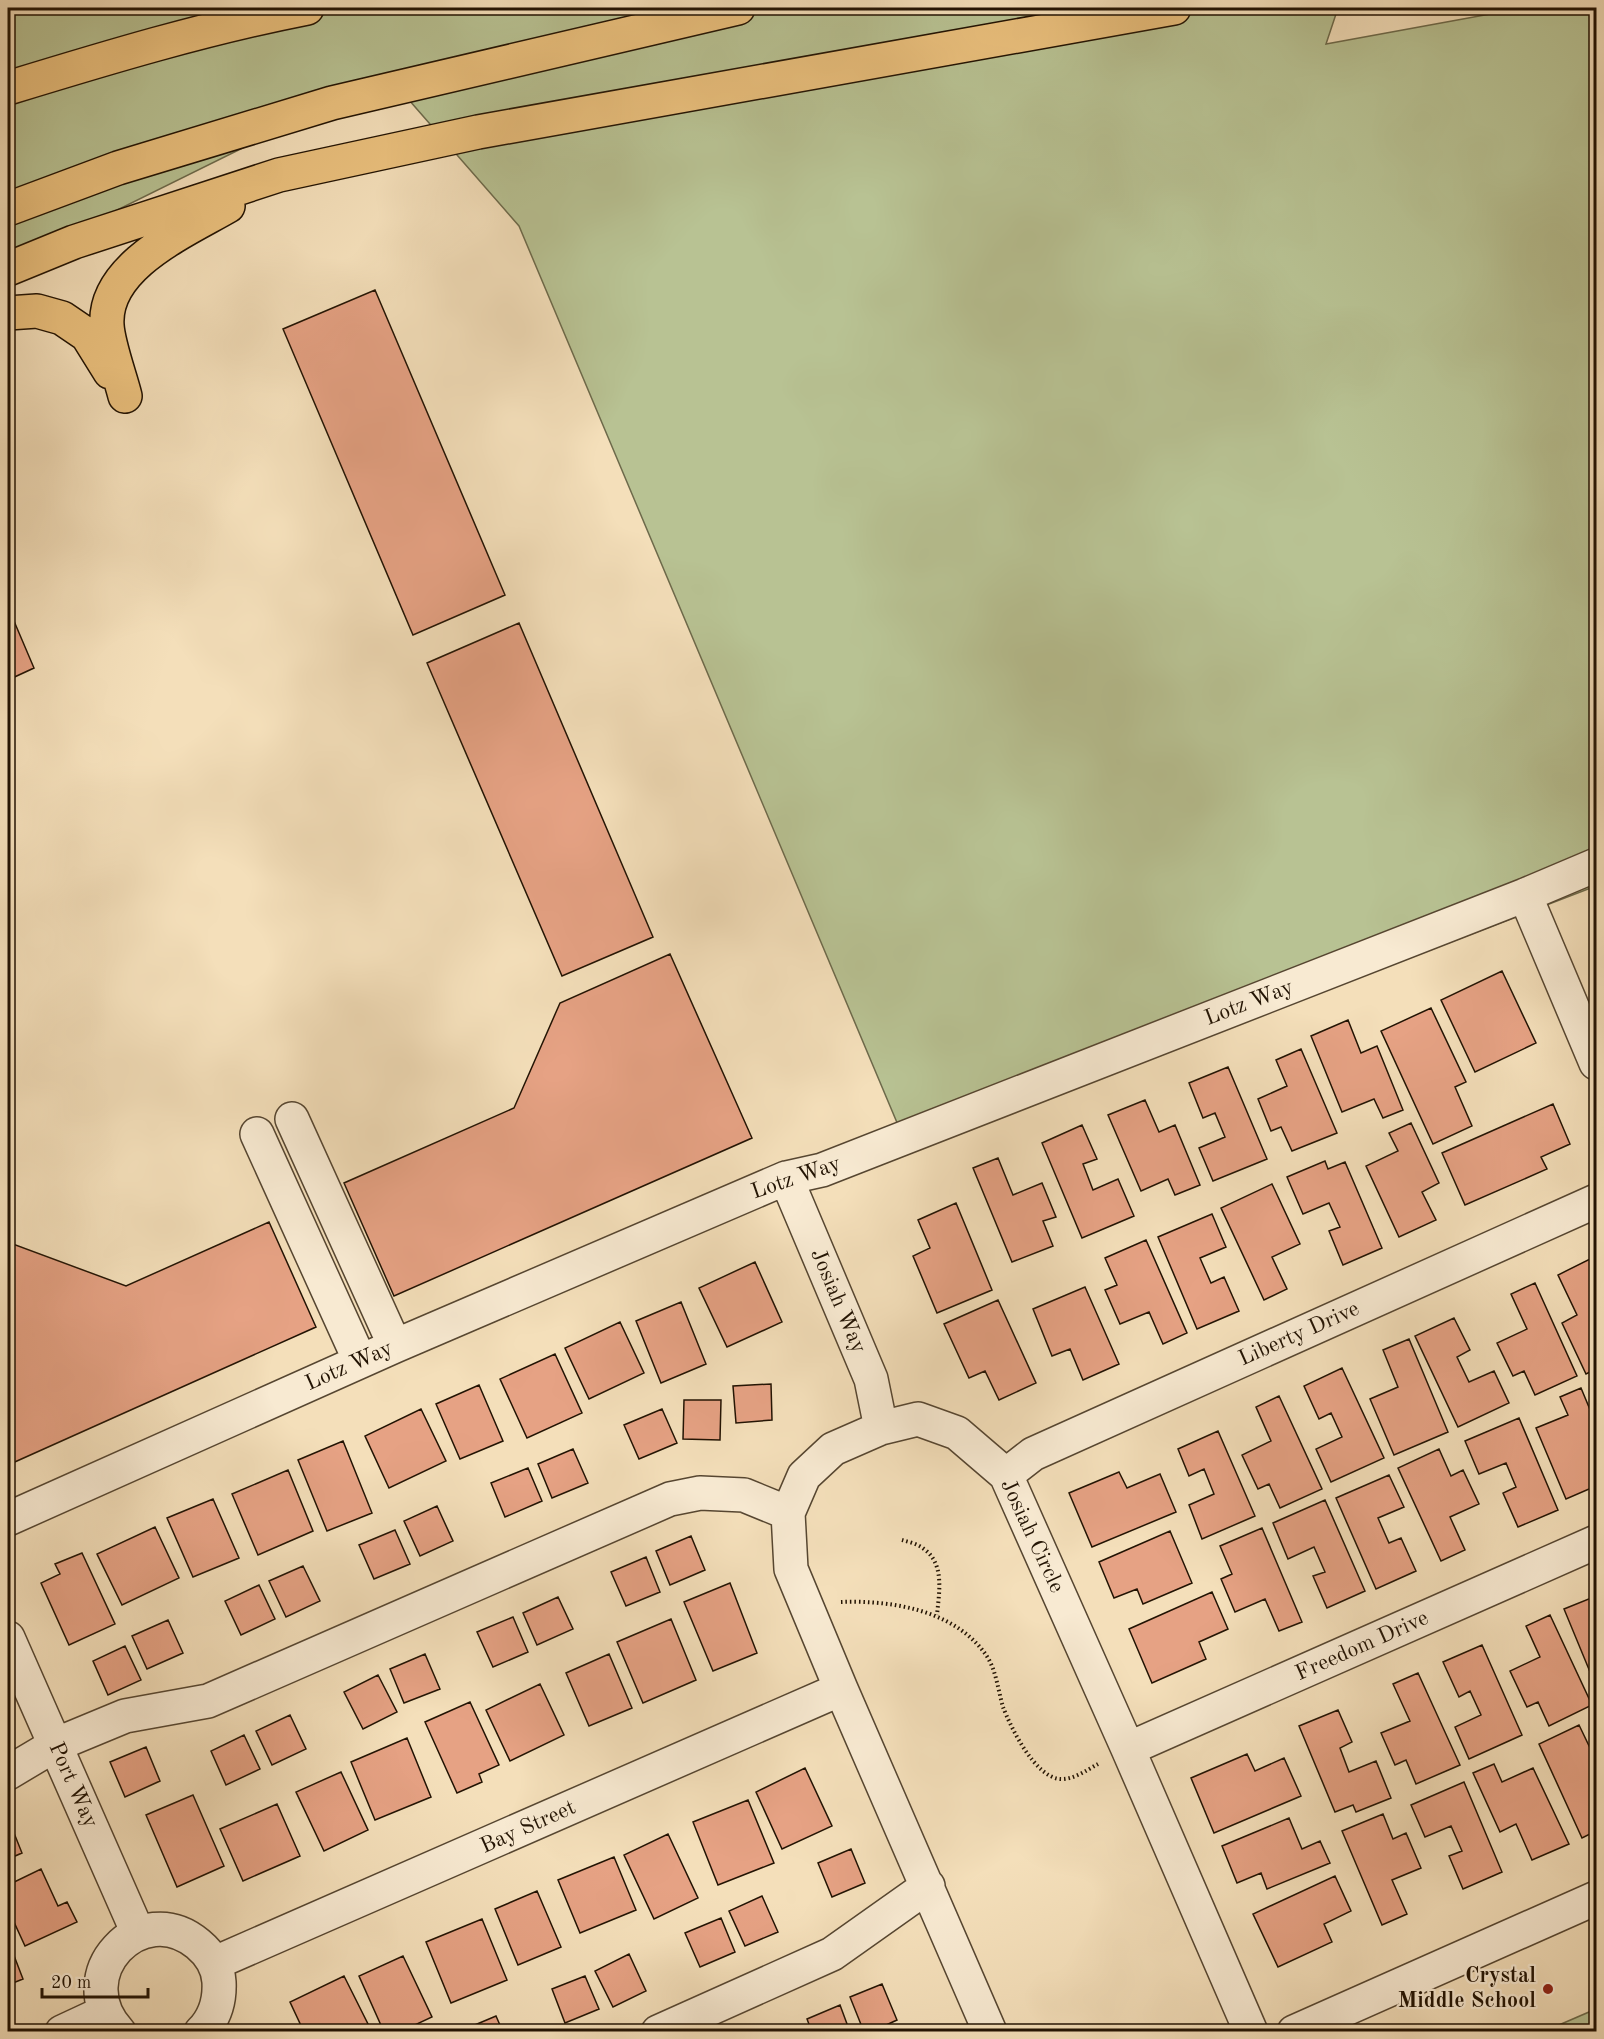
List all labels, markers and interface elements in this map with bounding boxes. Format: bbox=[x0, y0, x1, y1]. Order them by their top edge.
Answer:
street label: Lotz Way bbox=[1202, 976, 1297, 1030]
street label: Lotz Way bbox=[748, 1152, 844, 1204]
street label: Josiah Way bbox=[806, 1246, 870, 1357]
street label: Liberty Drive bbox=[1235, 1298, 1363, 1370]
street label: Lotz Way bbox=[302, 1337, 396, 1395]
street label: Josiah Circle bbox=[996, 1476, 1068, 1596]
street label: Freedom Drive bbox=[1292, 1607, 1432, 1685]
street label: Port Way bbox=[44, 1739, 102, 1832]
street label: Bay Street bbox=[477, 1796, 579, 1858]
scale bar bbox=[42, 1961, 148, 1999]
place label: Crystal Middle School bbox=[1398, 1965, 1536, 2012]
text: 20 m bbox=[51, 1974, 91, 1992]
marker: Crystal Middle School bbox=[1541, 1982, 1555, 1996]

